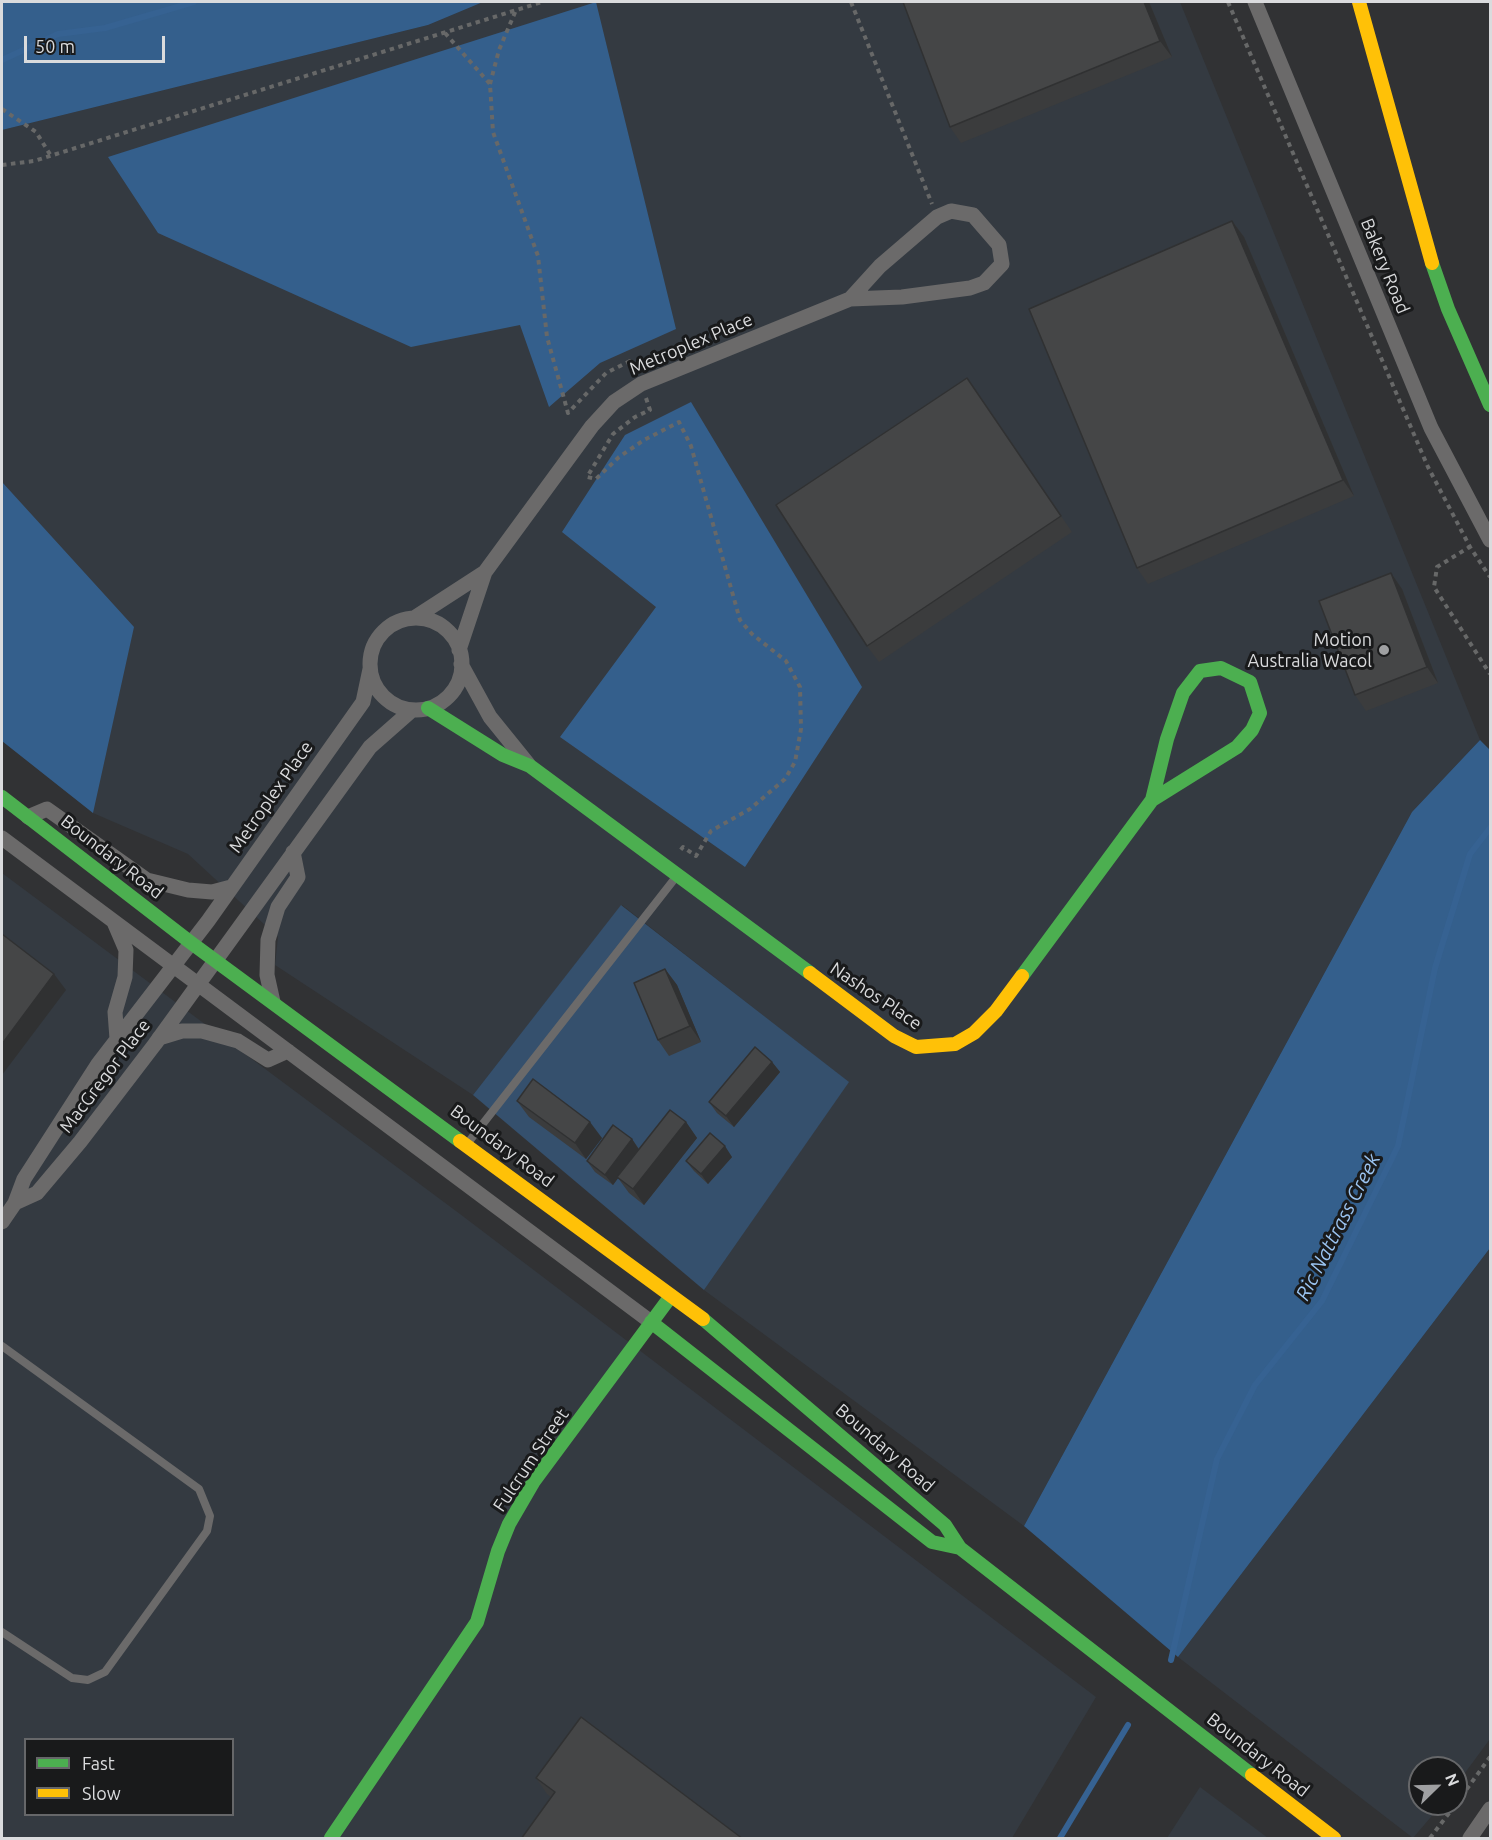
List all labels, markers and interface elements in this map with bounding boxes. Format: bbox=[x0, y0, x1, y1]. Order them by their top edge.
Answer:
scale bar bbox=[27, 24, 168, 62]
text: 50 m bbox=[35, 36, 75, 56]
street label: Bakery Road bbox=[1356, 215, 1414, 317]
street label: Metroplex Place bbox=[626, 308, 756, 380]
place label: Motion Australia Wacol bbox=[1248, 629, 1372, 672]
marker: Motion Australia Wacol bbox=[1377, 643, 1391, 657]
street label: Metroplex Place bbox=[224, 737, 318, 857]
street label: Boundary Road bbox=[57, 810, 167, 904]
street label: Nashos Place bbox=[826, 957, 926, 1035]
street label: MacGregor Place bbox=[55, 1015, 155, 1137]
street label: Boundary Road bbox=[446, 1100, 558, 1192]
water label: Ric Nattrass Creek bbox=[1291, 1149, 1385, 1305]
street label: Boundary Road bbox=[831, 1399, 939, 1497]
street label: Fulcrum Street bbox=[489, 1404, 573, 1516]
street label: Boundary Road bbox=[1203, 1708, 1313, 1802]
legend bbox=[24, 1738, 234, 1816]
text: Fast bbox=[82, 1753, 115, 1773]
north arrow bbox=[1408, 1756, 1468, 1816]
text: N bbox=[1442, 1771, 1463, 1789]
text: Slow bbox=[82, 1783, 121, 1803]

